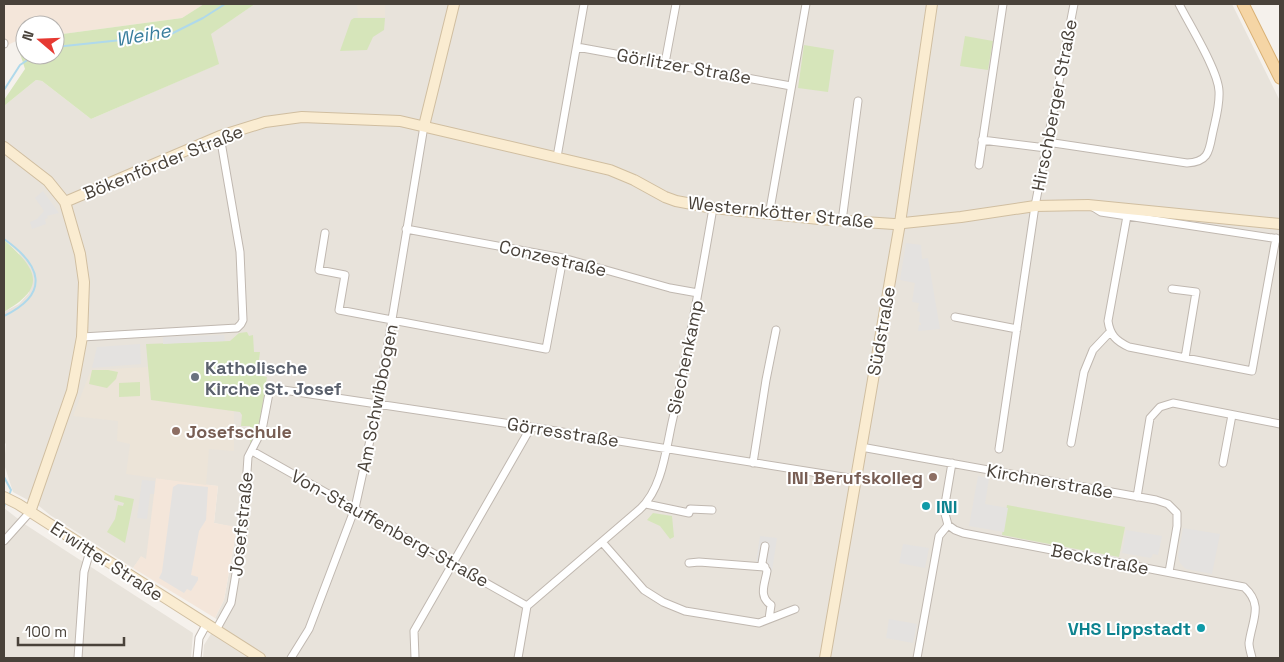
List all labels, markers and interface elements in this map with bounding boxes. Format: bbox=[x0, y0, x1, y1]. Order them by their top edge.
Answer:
north arrow bbox=[15, 15, 65, 65]
street label: Hirschberger Straße bbox=[1026, 17, 1082, 193]
water label: Weihe bbox=[114, 18, 173, 52]
text: N bbox=[18, 28, 38, 43]
street label: Görlitzer Straße bbox=[615, 43, 753, 89]
street label: Bökenförder Straße bbox=[80, 119, 246, 205]
street label: Westernkötter Straße bbox=[687, 191, 875, 233]
street label: Conzestraße bbox=[497, 234, 609, 282]
street label: Südstraße bbox=[862, 285, 900, 377]
street label: Siechenkamp bbox=[662, 298, 708, 416]
street label: Am Schwibbogen bbox=[351, 322, 403, 474]
place label: Katholische Kirche St. Josef bbox=[205, 356, 342, 400]
marker: Katholische Kirche St. Josef bbox=[189, 371, 201, 383]
street label: Görresstraße bbox=[506, 412, 620, 452]
place label: Josefschule bbox=[186, 420, 292, 443]
marker: Josefschule bbox=[170, 425, 182, 437]
street label: Kirchnerstraße bbox=[985, 459, 1115, 503]
street label: Von-Stauffenberg-Straße bbox=[287, 464, 493, 592]
place label: INI Berufskolleg bbox=[787, 466, 923, 489]
street label: Josefstraße bbox=[224, 470, 258, 578]
marker: INI Berufskolleg bbox=[927, 471, 939, 483]
place label: INI bbox=[936, 495, 958, 518]
marker: INI bbox=[920, 500, 932, 512]
street label: Erwitter Straße bbox=[46, 516, 168, 606]
street label: Beckstraße bbox=[1049, 538, 1151, 580]
scale bar bbox=[18, 614, 124, 646]
place label: VHS Lippstadt bbox=[1068, 617, 1191, 640]
text: 100 m bbox=[25, 622, 67, 641]
marker: VHS Lippstadt bbox=[1195, 622, 1207, 634]

